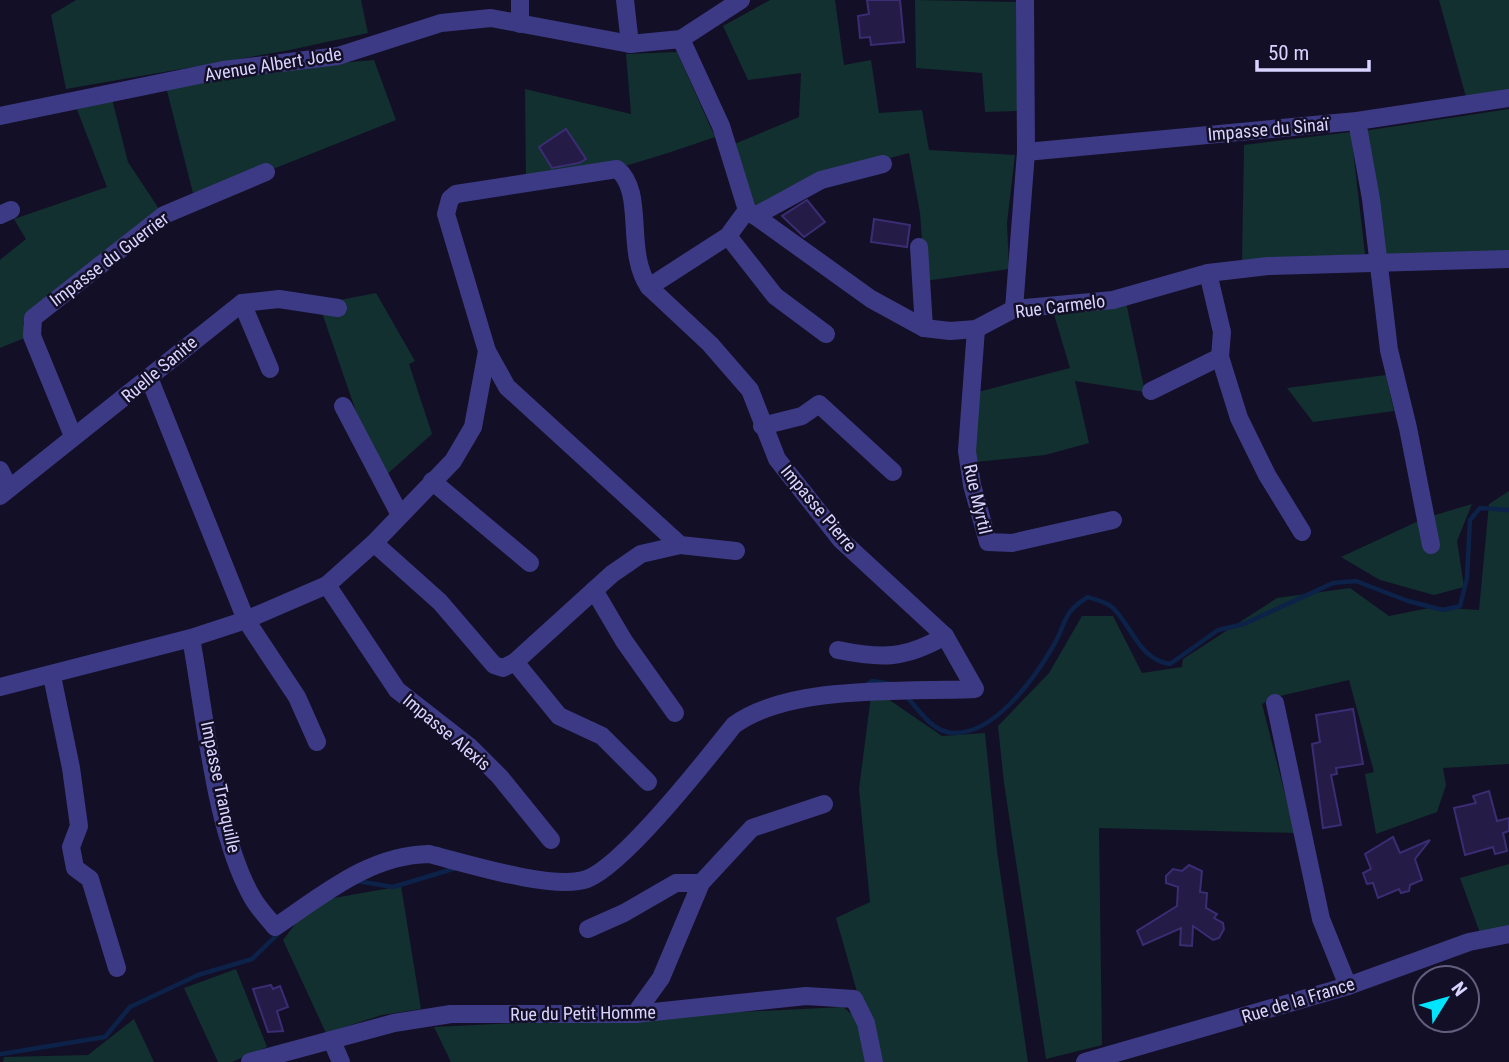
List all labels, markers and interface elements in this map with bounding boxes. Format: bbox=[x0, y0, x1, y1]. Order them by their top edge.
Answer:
scale bar bbox=[1257, 28, 1369, 72]
text: 50 m bbox=[1268, 41, 1309, 65]
street label: Avenue Albert Jode bbox=[203, 43, 343, 85]
street label: Impasse du Sinaï bbox=[1207, 113, 1330, 145]
street label: Impasse du Guerrier bbox=[46, 207, 173, 310]
street label: Rue Carmelo bbox=[1014, 290, 1106, 322]
street label: Ruelle Sanite bbox=[117, 331, 201, 407]
street label: Impasse Pierre bbox=[777, 461, 861, 555]
street label: Rue Myrtil bbox=[960, 462, 996, 536]
street label: Impasse Alexis bbox=[399, 689, 495, 775]
street label: Impasse Tranquille bbox=[197, 719, 245, 855]
north arrow bbox=[1411, 964, 1481, 1034]
street label: Rue de la France bbox=[1239, 973, 1357, 1027]
text: N bbox=[1446, 978, 1472, 1001]
street label: Rue du Petit Homme bbox=[510, 1001, 656, 1025]

